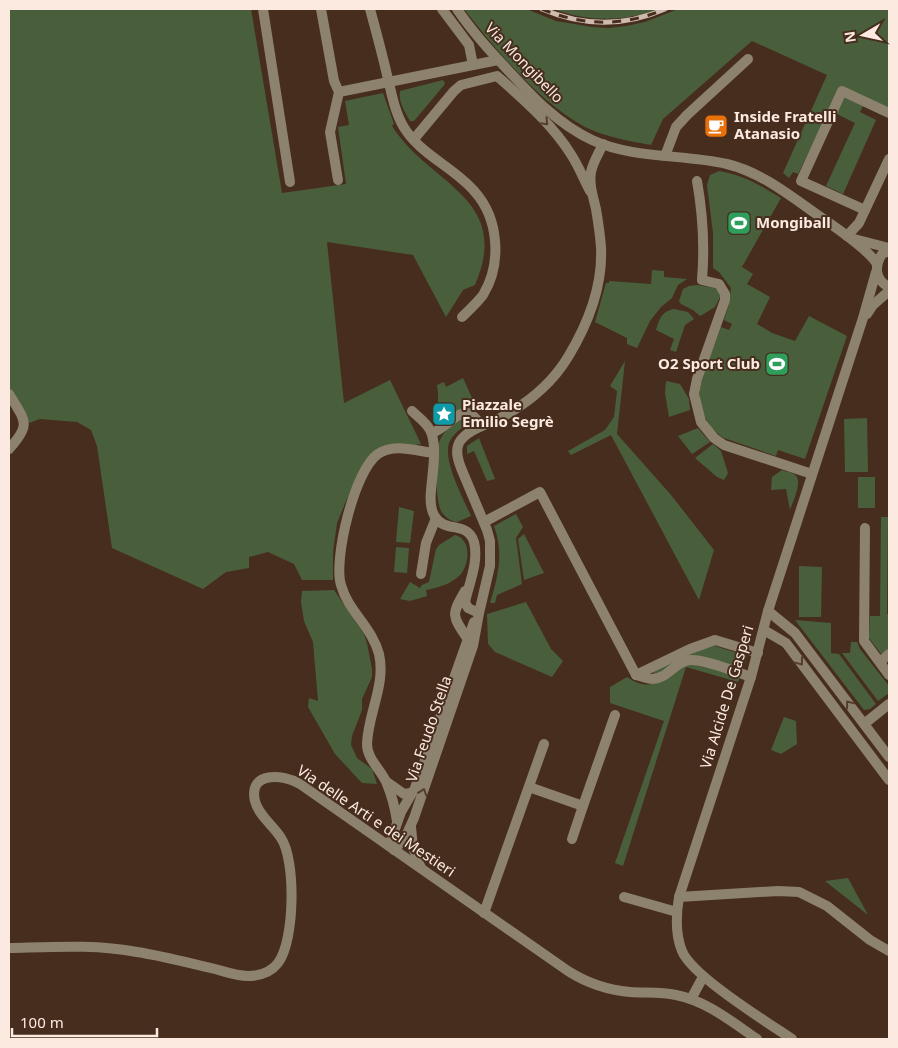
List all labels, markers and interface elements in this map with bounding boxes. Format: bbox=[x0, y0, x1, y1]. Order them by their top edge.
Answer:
north arrow bbox=[838, 10, 888, 60]
street label: Via Mongibello bbox=[481, 18, 568, 107]
text: N bbox=[839, 30, 860, 44]
place label: Inside Fratelli Atanasio bbox=[734, 106, 836, 143]
cafe icon: Inside Fratelli Atanasio bbox=[703, 113, 729, 139]
one-way arrow bbox=[539, 116, 548, 125]
sports icon: Mongiball bbox=[726, 210, 752, 236]
place label: Mongiball bbox=[756, 212, 831, 232]
sports icon: O2 Sport Club bbox=[764, 351, 790, 377]
place label: O2 Sport Club bbox=[658, 353, 760, 373]
place label: Piazzale Emilio Segrè bbox=[462, 394, 554, 431]
place icon: Piazzale Emilio Segrè bbox=[431, 401, 457, 427]
street label: Via Alcide De Gasperi bbox=[695, 623, 757, 771]
one-way arrow bbox=[794, 656, 802, 665]
street label: Via Feudo Stella bbox=[401, 673, 456, 784]
one-way arrow bbox=[847, 701, 855, 710]
street label: Via delle Arti e dei Mestieri bbox=[294, 760, 460, 881]
one-way arrow bbox=[417, 788, 427, 796]
scale bar bbox=[12, 1006, 158, 1038]
text: 100 m bbox=[20, 1012, 64, 1032]

